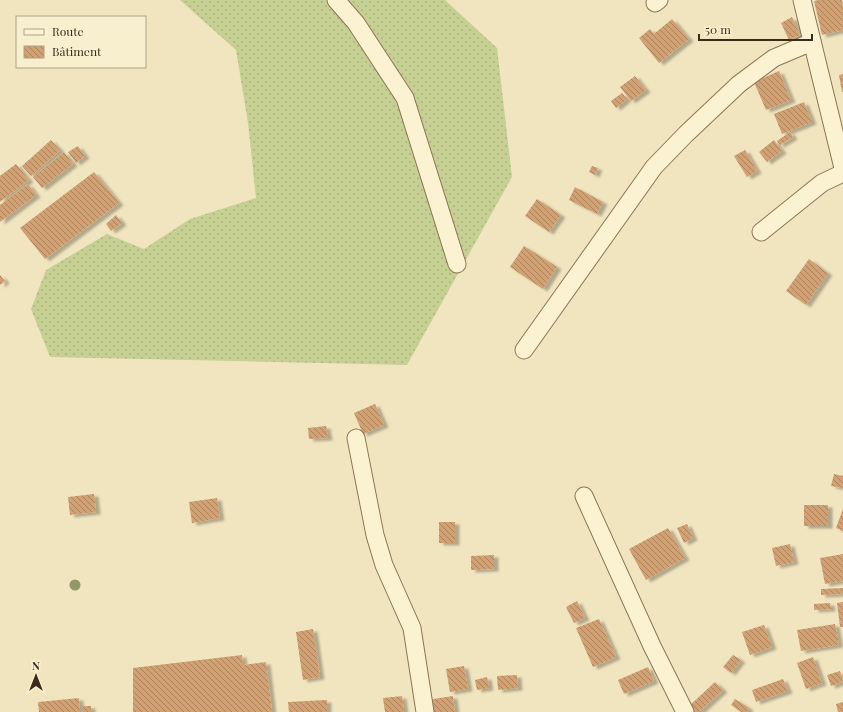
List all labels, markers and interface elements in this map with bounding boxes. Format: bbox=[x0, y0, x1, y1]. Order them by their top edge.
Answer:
legend bbox=[16, 16, 146, 68]
scale bar bbox=[699, 16, 812, 42]
text: 50 m bbox=[705, 21, 731, 37]
text: Route bbox=[52, 23, 84, 39]
text: Bâtiment bbox=[52, 43, 102, 59]
north arrow bbox=[16, 656, 56, 696]
text: N bbox=[32, 658, 40, 673]

